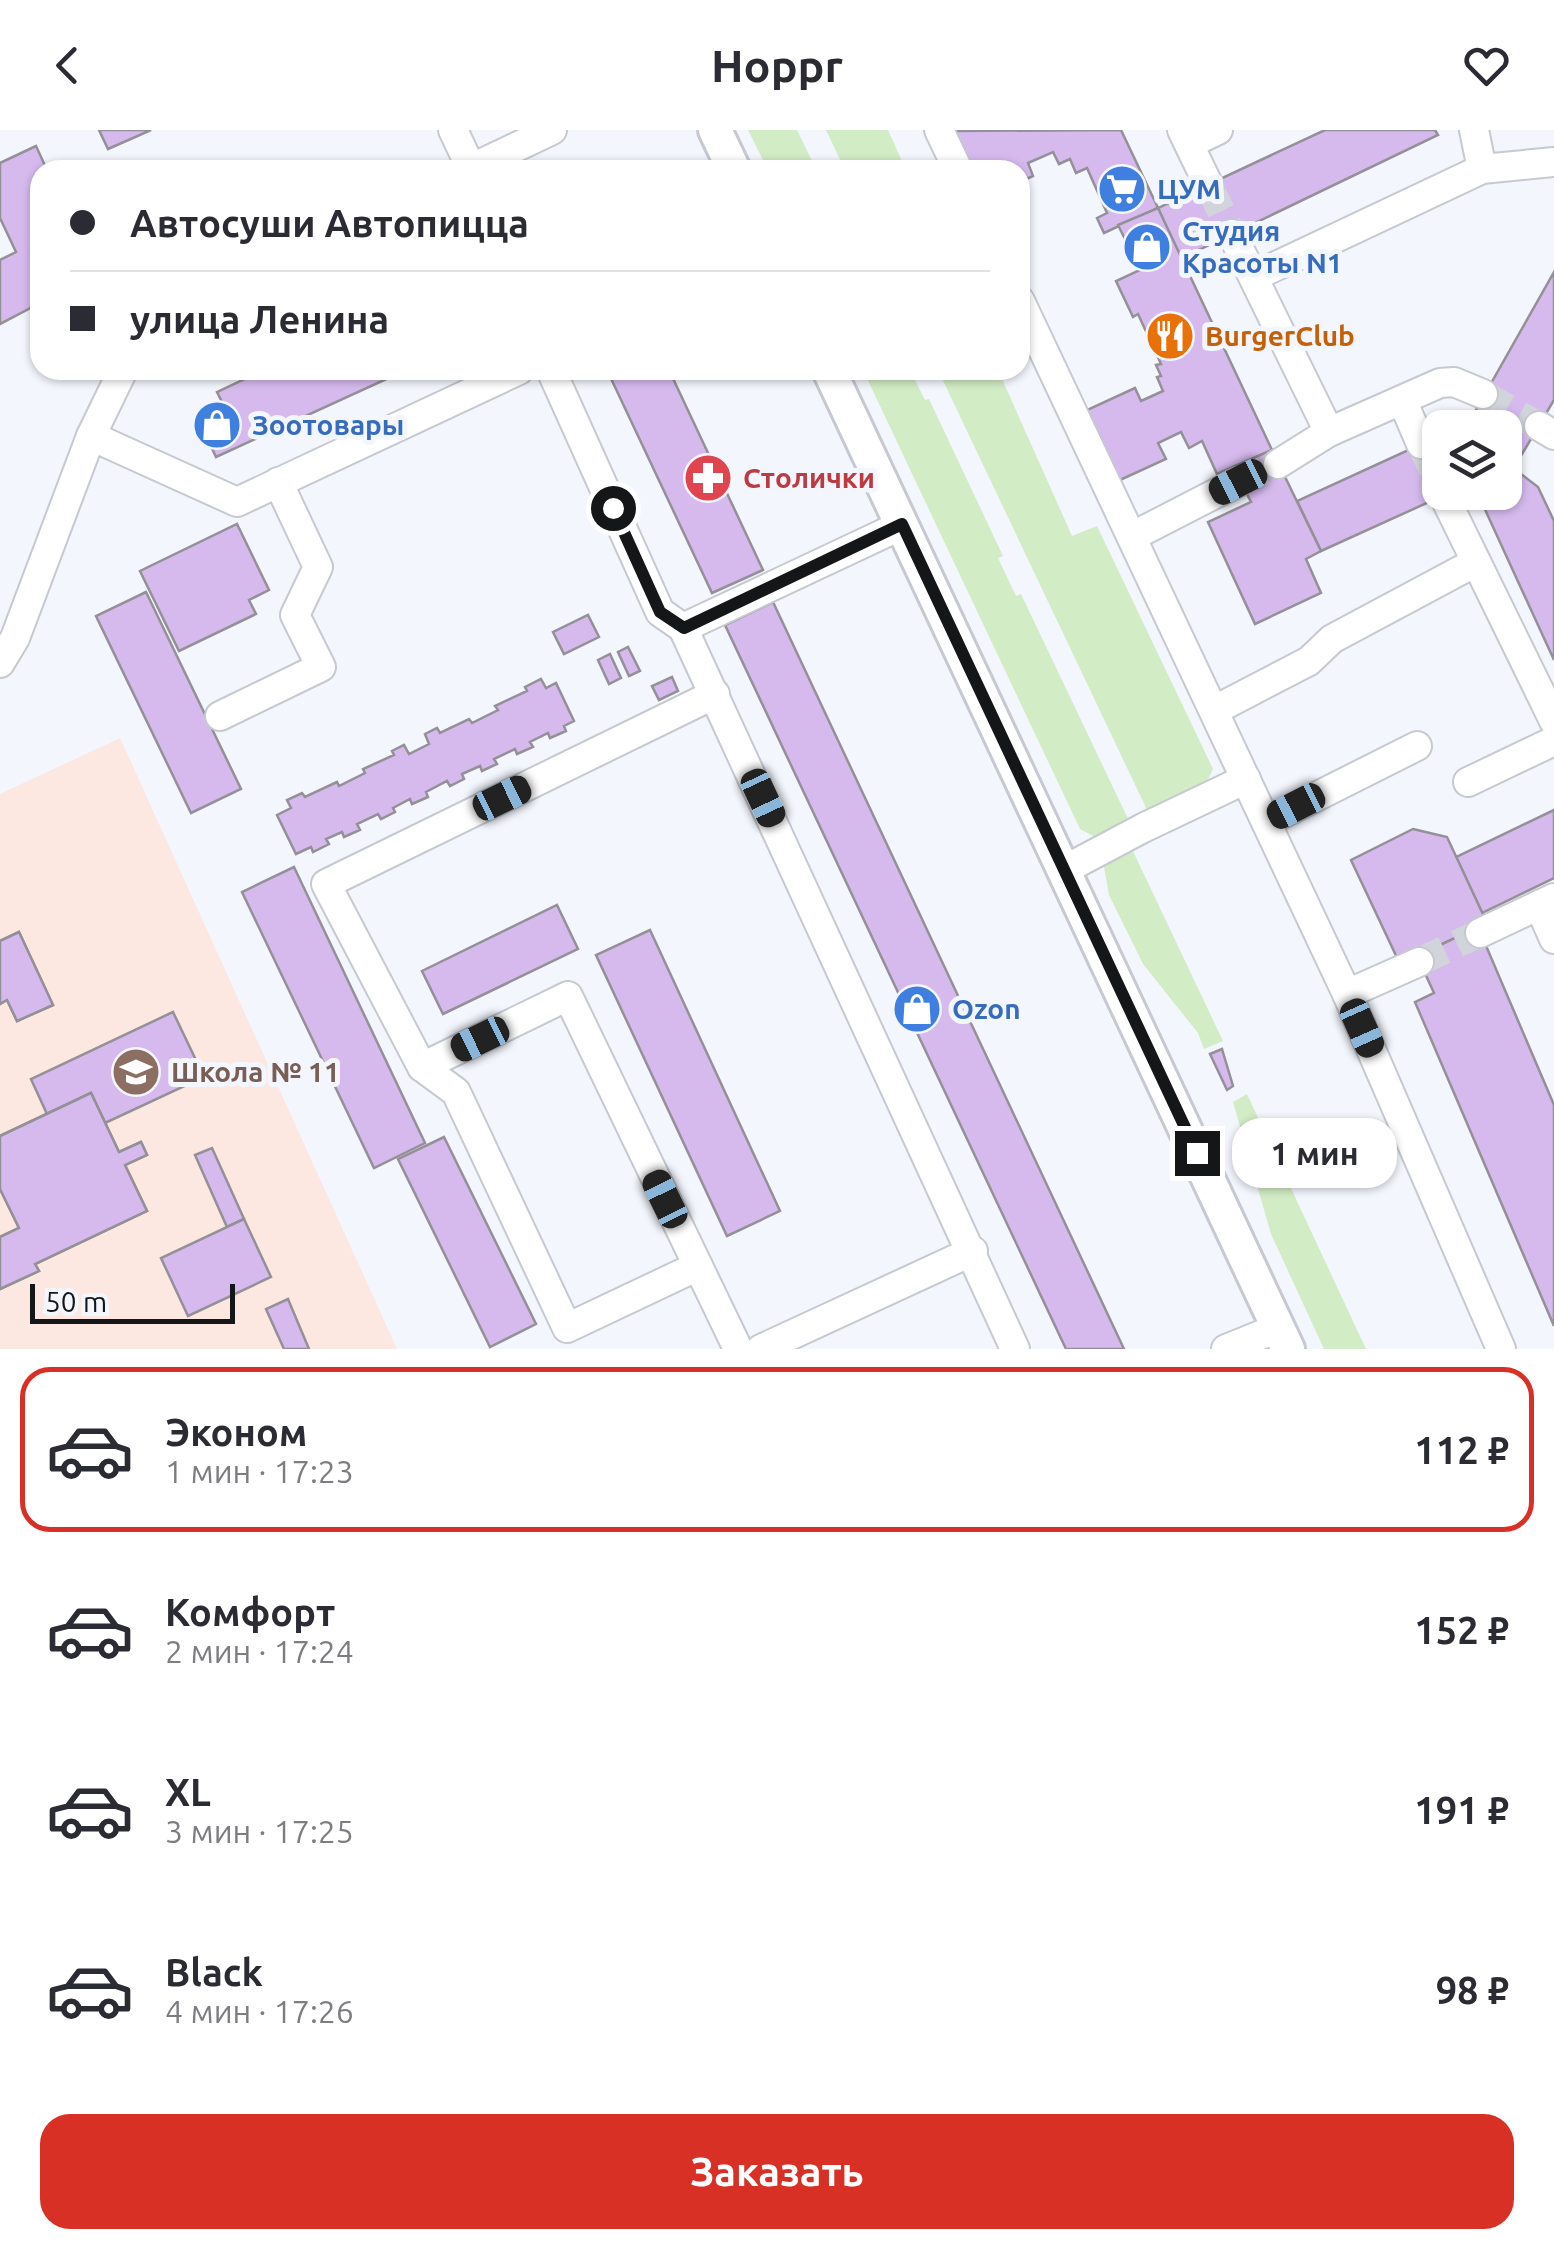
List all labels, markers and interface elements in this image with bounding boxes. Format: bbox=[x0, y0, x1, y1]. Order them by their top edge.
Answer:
icon: back bbox=[40, 38, 95, 93]
icon: heart bbox=[1459, 38, 1514, 93]
text: Hoppr bbox=[711, 40, 843, 91]
supermarket icon: ЦУМ bbox=[1096, 163, 1148, 215]
place label: ЦУМ bbox=[1157, 173, 1221, 204]
text: Автосуши Автопицца bbox=[130, 202, 529, 244]
place label: Студия Красоты N1 bbox=[1182, 215, 1343, 278]
shop icon: Студия Красоты N1 bbox=[1121, 221, 1173, 273]
text: улица Ленина bbox=[130, 298, 389, 340]
restaurant icon: BurgerClub bbox=[1144, 310, 1196, 362]
place label: BurgerClub bbox=[1205, 320, 1355, 351]
shop icon: Зоотовары bbox=[191, 399, 243, 451]
place label: Зоотовары bbox=[252, 409, 404, 440]
map controls bbox=[1422, 410, 1522, 510]
button: layers bbox=[1422, 410, 1522, 510]
pharmacy icon: Столички bbox=[682, 452, 734, 504]
car bbox=[1204, 455, 1272, 509]
place label: Столички bbox=[743, 462, 875, 493]
route start bbox=[591, 486, 636, 531]
car bbox=[737, 764, 789, 832]
car bbox=[468, 771, 536, 825]
car bbox=[1262, 779, 1330, 833]
shop icon: Ozon bbox=[891, 983, 943, 1035]
place label: Ozon bbox=[952, 993, 1021, 1024]
car bbox=[1336, 994, 1388, 1062]
car bbox=[446, 1012, 514, 1066]
school or university icon: Школа № 11 bbox=[110, 1046, 162, 1098]
place label: Школа № 11 bbox=[171, 1056, 340, 1087]
callout: 1 мин bbox=[1232, 1118, 1397, 1188]
route end bbox=[1175, 1131, 1220, 1176]
text: 1 мин bbox=[1270, 1135, 1359, 1171]
car bbox=[638, 1165, 692, 1233]
scale bar bbox=[30, 1279, 235, 1324]
text: 50 m bbox=[45, 1286, 107, 1317]
icon: car bbox=[45, 1405, 135, 1495]
text: Эконом bbox=[165, 1411, 307, 1453]
text: 112 ₽ bbox=[1414, 1429, 1509, 1471]
text: 1 мин · 17:23 bbox=[165, 1453, 354, 1489]
icon: car bbox=[45, 1585, 135, 1675]
text: Комфорт bbox=[165, 1591, 335, 1633]
text: 152 ₽ bbox=[1414, 1609, 1509, 1651]
text: 2 мин · 17:24 bbox=[165, 1633, 354, 1669]
icon: car bbox=[45, 1765, 135, 1855]
text: XL bbox=[165, 1771, 211, 1813]
text: 191 ₽ bbox=[1414, 1789, 1509, 1831]
text: 3 мин · 17:25 bbox=[165, 1813, 354, 1849]
icon: car bbox=[45, 1945, 135, 2035]
text: Black bbox=[165, 1951, 263, 1993]
text: 98 ₽ bbox=[1436, 1969, 1509, 2011]
text: 4 мин · 17:26 bbox=[165, 1993, 354, 2029]
button: Заказать bbox=[40, 2114, 1514, 2229]

